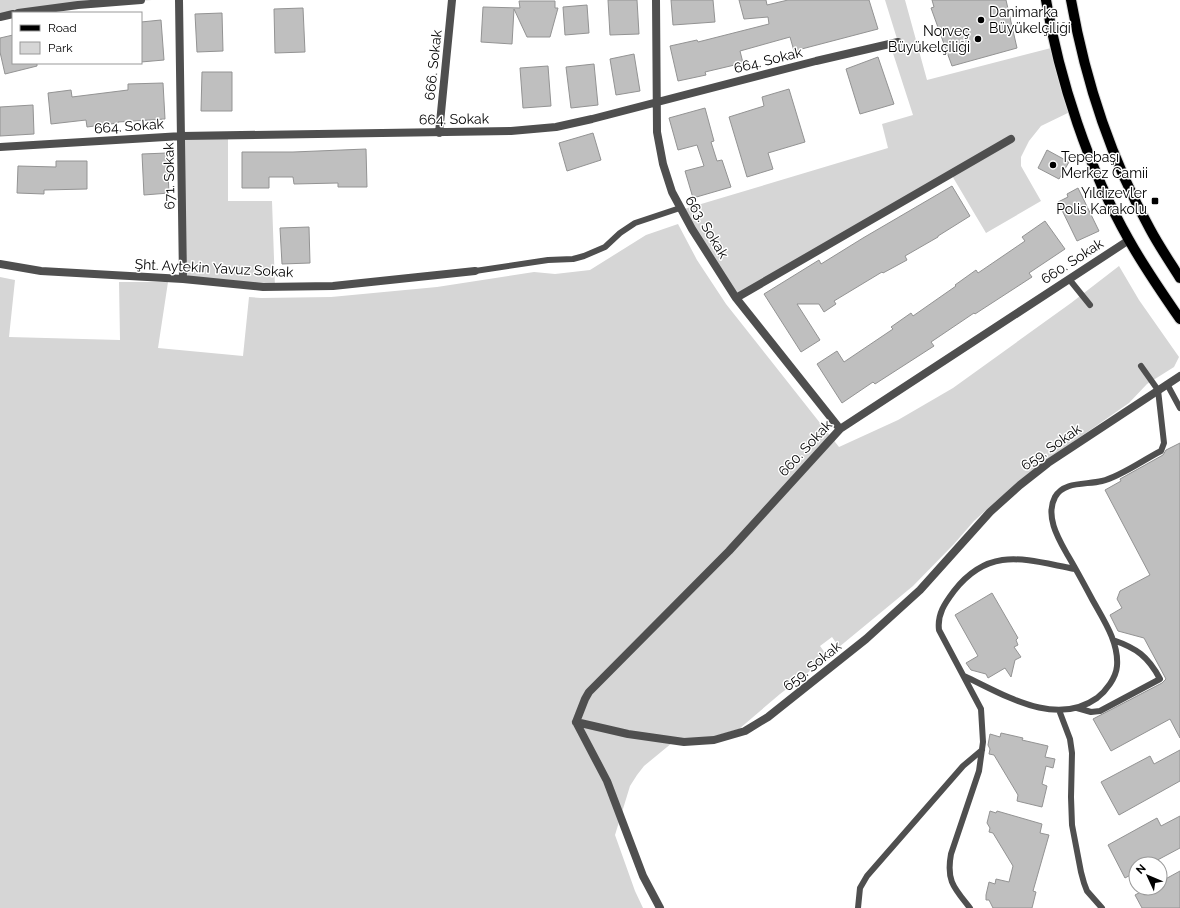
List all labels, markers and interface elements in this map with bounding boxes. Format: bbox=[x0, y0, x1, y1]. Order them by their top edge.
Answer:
place label: Danimarka Büyükelçiliği bbox=[989, 4, 1071, 36]
legend bbox=[12, 12, 142, 64]
marker: Danimarka Büyükelçiliği bbox=[976, 15, 986, 25]
text: Road bbox=[48, 21, 77, 35]
place label: Norveç Büyükelçiliği bbox=[888, 23, 970, 55]
street label: 666. Sokak bbox=[421, 28, 445, 101]
marker: Norveç Büyükelçiliği bbox=[973, 34, 983, 44]
text: Park bbox=[48, 41, 73, 55]
street label: 664. Sokak bbox=[732, 44, 804, 76]
street label: 664. Sokak bbox=[419, 110, 490, 128]
street label: 664. Sokak bbox=[94, 116, 165, 136]
street label: 671. Sokak bbox=[160, 142, 178, 210]
place label: Tepebaşı Merkez Camii bbox=[1061, 149, 1148, 181]
marker: Tepebaşı Merkez Camii bbox=[1048, 160, 1058, 170]
place label: Yıldızevler Polis Karakolu bbox=[1056, 185, 1147, 217]
street label: 663. Sokak bbox=[682, 193, 732, 262]
marker: Yıldızevler Polis Karakolu bbox=[1150, 196, 1160, 206]
street label: 660. Sokak bbox=[1038, 235, 1107, 287]
street label: Şht. Aytekin Yavuz Sokak bbox=[134, 256, 294, 280]
street label: 660. Sokak bbox=[775, 416, 835, 479]
street label: 659. Sokak bbox=[1018, 420, 1085, 474]
street label: 659. Sokak bbox=[780, 637, 845, 694]
north arrow bbox=[1128, 856, 1168, 896]
text: N bbox=[1134, 862, 1149, 877]

